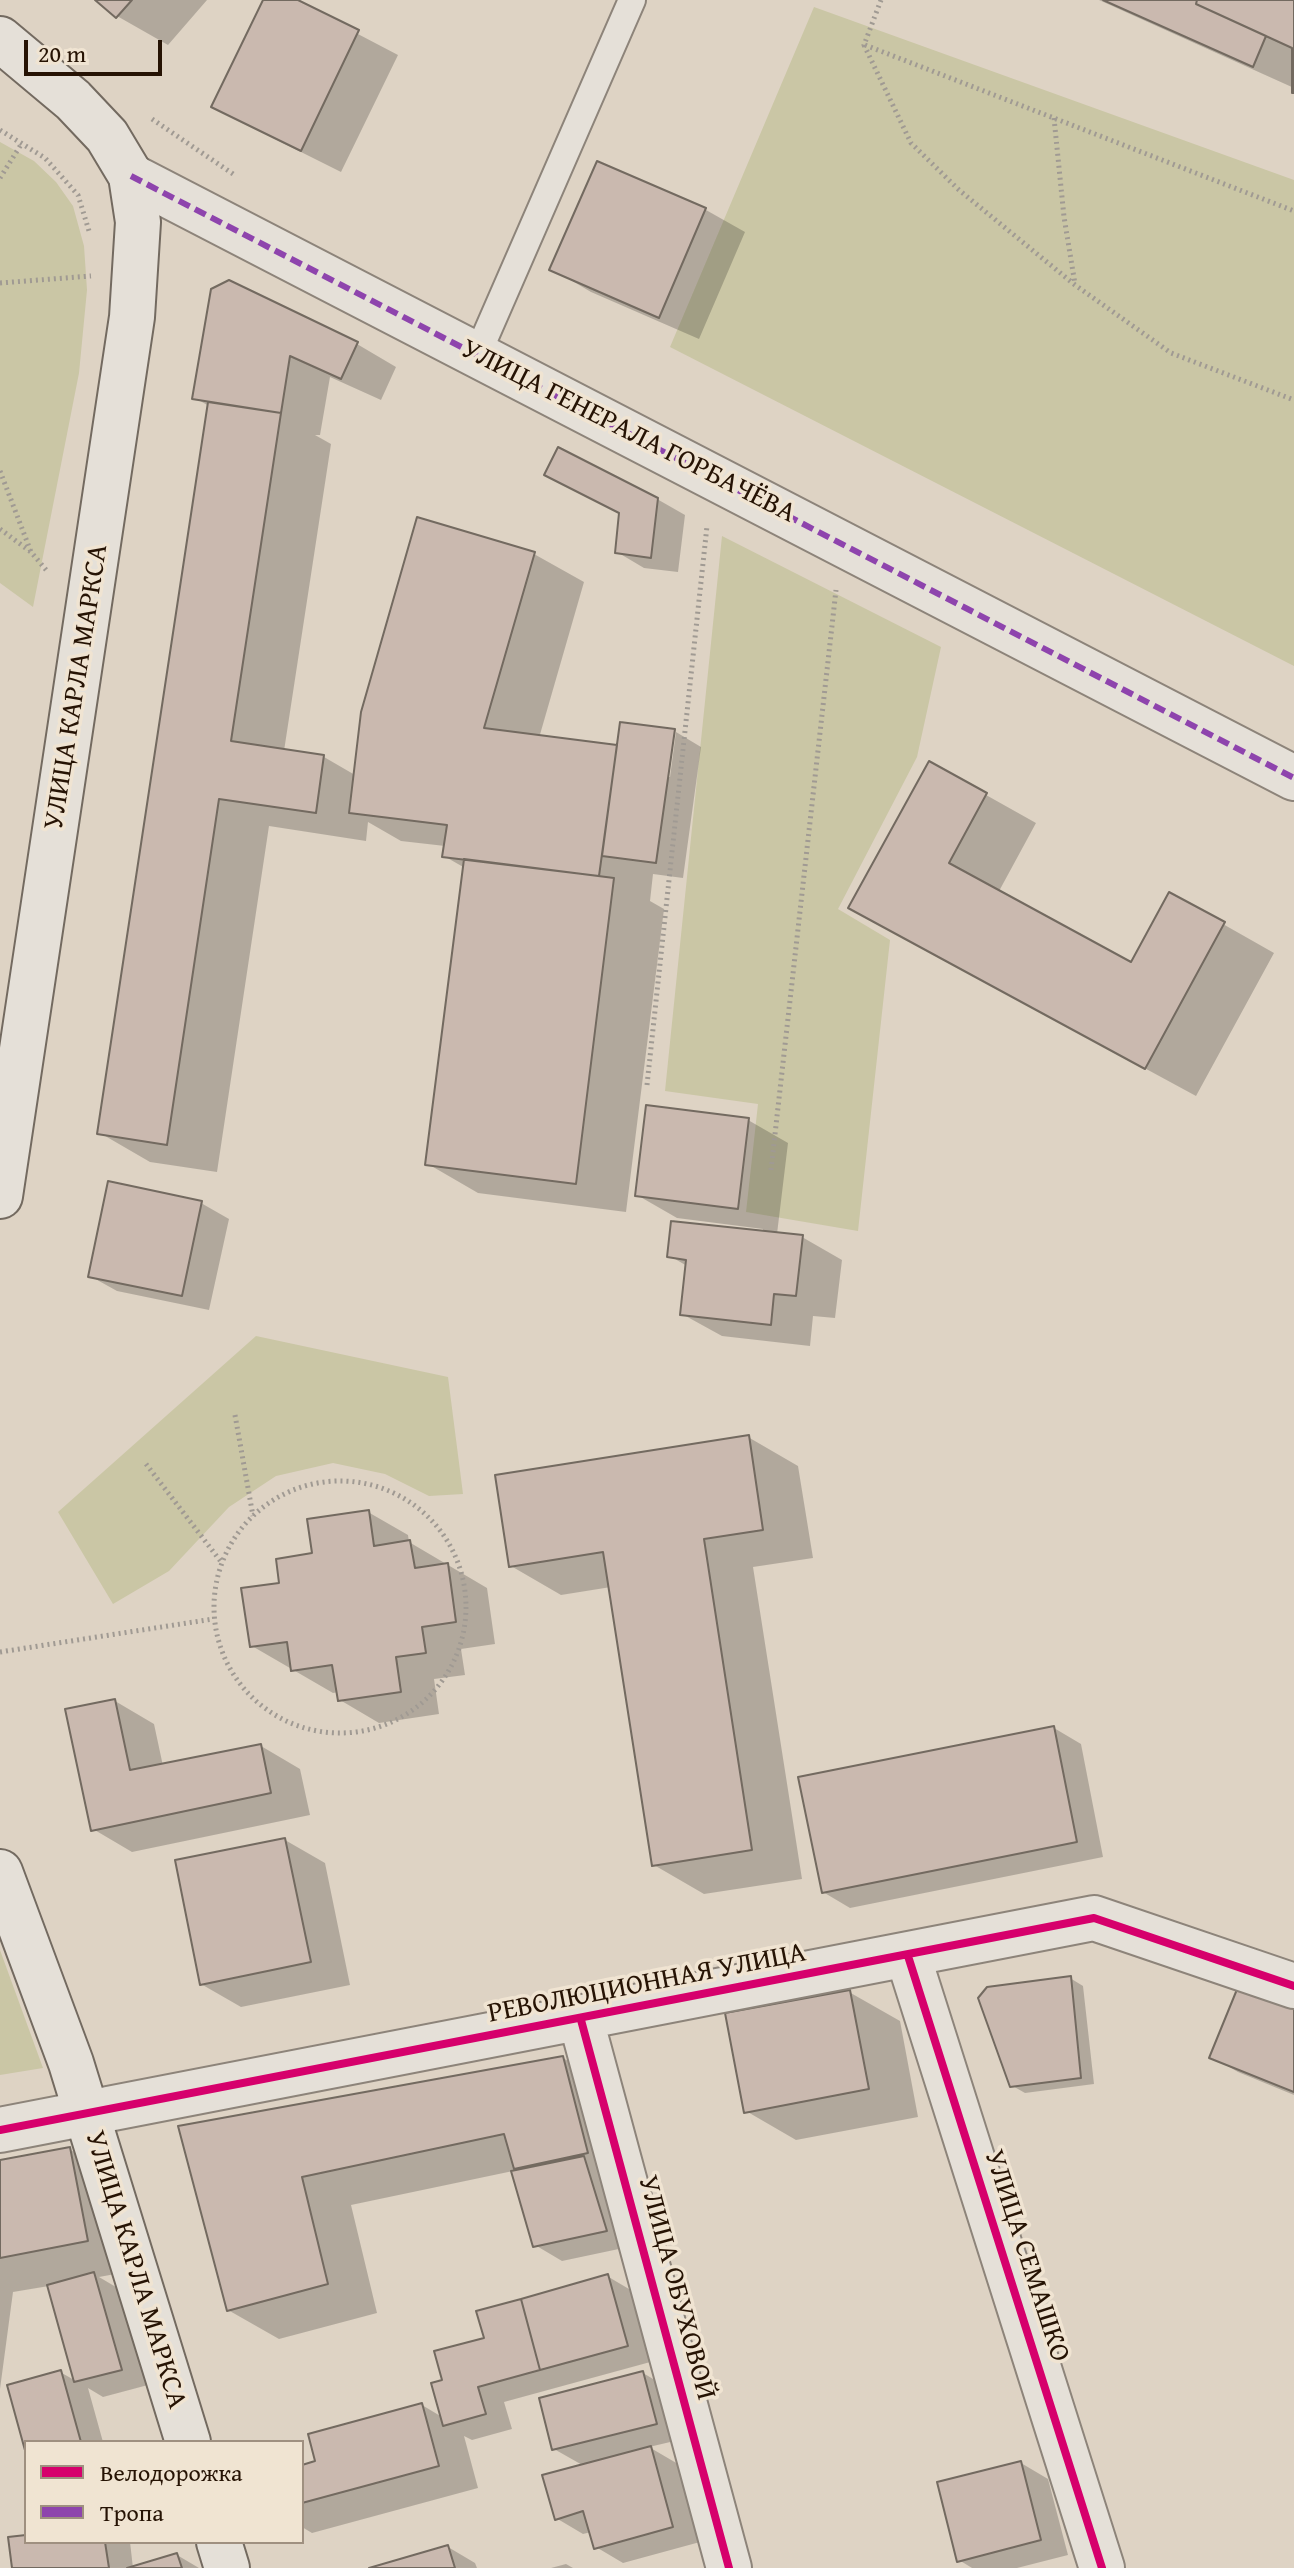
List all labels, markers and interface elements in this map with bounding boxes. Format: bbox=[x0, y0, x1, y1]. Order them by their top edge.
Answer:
scale bar bbox=[28, 24, 166, 74]
text: 20 m bbox=[38, 36, 86, 71]
street label: УЛИЦА ГЕНЕРАЛА ГОРБАЧЁВА bbox=[455, 333, 801, 531]
street label: УЛИЦА КАРЛА МАРКСА bbox=[38, 542, 116, 832]
street label: РЕВОЛЮЦИОННАЯ УЛИЦА bbox=[485, 1937, 809, 2031]
street label: УЛИЦА КАРЛА МАРКСА bbox=[77, 2127, 193, 2413]
street label: УЛИЦА СЕМАШКО bbox=[976, 2146, 1076, 2366]
street label: УЛИЦА ОБУХОВОЙ bbox=[630, 2172, 722, 2404]
legend bbox=[24, 2440, 304, 2544]
text: Велодорожка bbox=[100, 2455, 242, 2490]
text: Тропа bbox=[100, 2495, 164, 2530]

